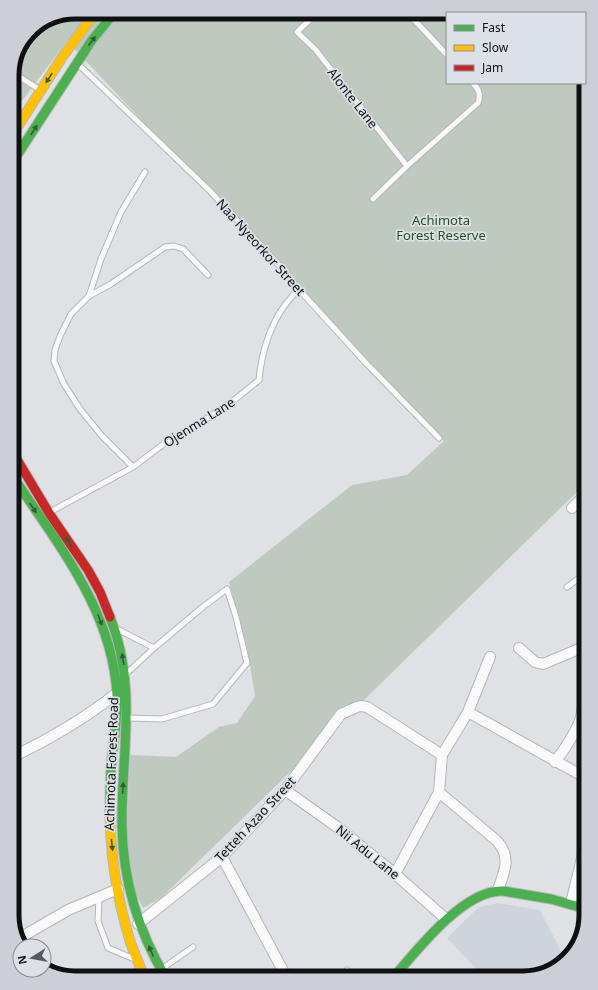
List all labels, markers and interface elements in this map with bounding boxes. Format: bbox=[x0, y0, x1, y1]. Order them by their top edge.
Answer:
legend bbox=[446, 12, 586, 84]
text: Fast bbox=[482, 19, 506, 36]
one-way arrow bbox=[88, 35, 96, 46]
text: Slow bbox=[482, 39, 509, 56]
text: Jam bbox=[481, 59, 503, 76]
street label: Alonte Lane bbox=[324, 64, 382, 132]
one-way arrow bbox=[45, 73, 53, 83]
one-way arrow bbox=[30, 125, 38, 136]
street label: Naa Nyeorkor Street bbox=[213, 195, 310, 300]
park label: Achimota Forest Reserve bbox=[396, 211, 486, 244]
street label: Ojenma Lane bbox=[160, 393, 238, 451]
one-way arrow bbox=[29, 503, 37, 513]
one-way arrow bbox=[65, 537, 73, 547]
one-way arrow bbox=[97, 614, 103, 626]
one-way arrow bbox=[120, 653, 126, 665]
street label: Achimota Forest Road bbox=[100, 697, 122, 831]
street label: Tetteh Azao Street bbox=[211, 772, 300, 866]
one-way arrow bbox=[120, 782, 127, 794]
street label: Nii Adu Lane bbox=[332, 821, 404, 883]
one-way arrow bbox=[108, 839, 115, 851]
north arrow bbox=[12, 938, 52, 978]
one-way arrow bbox=[148, 946, 154, 957]
text: N bbox=[13, 954, 30, 966]

